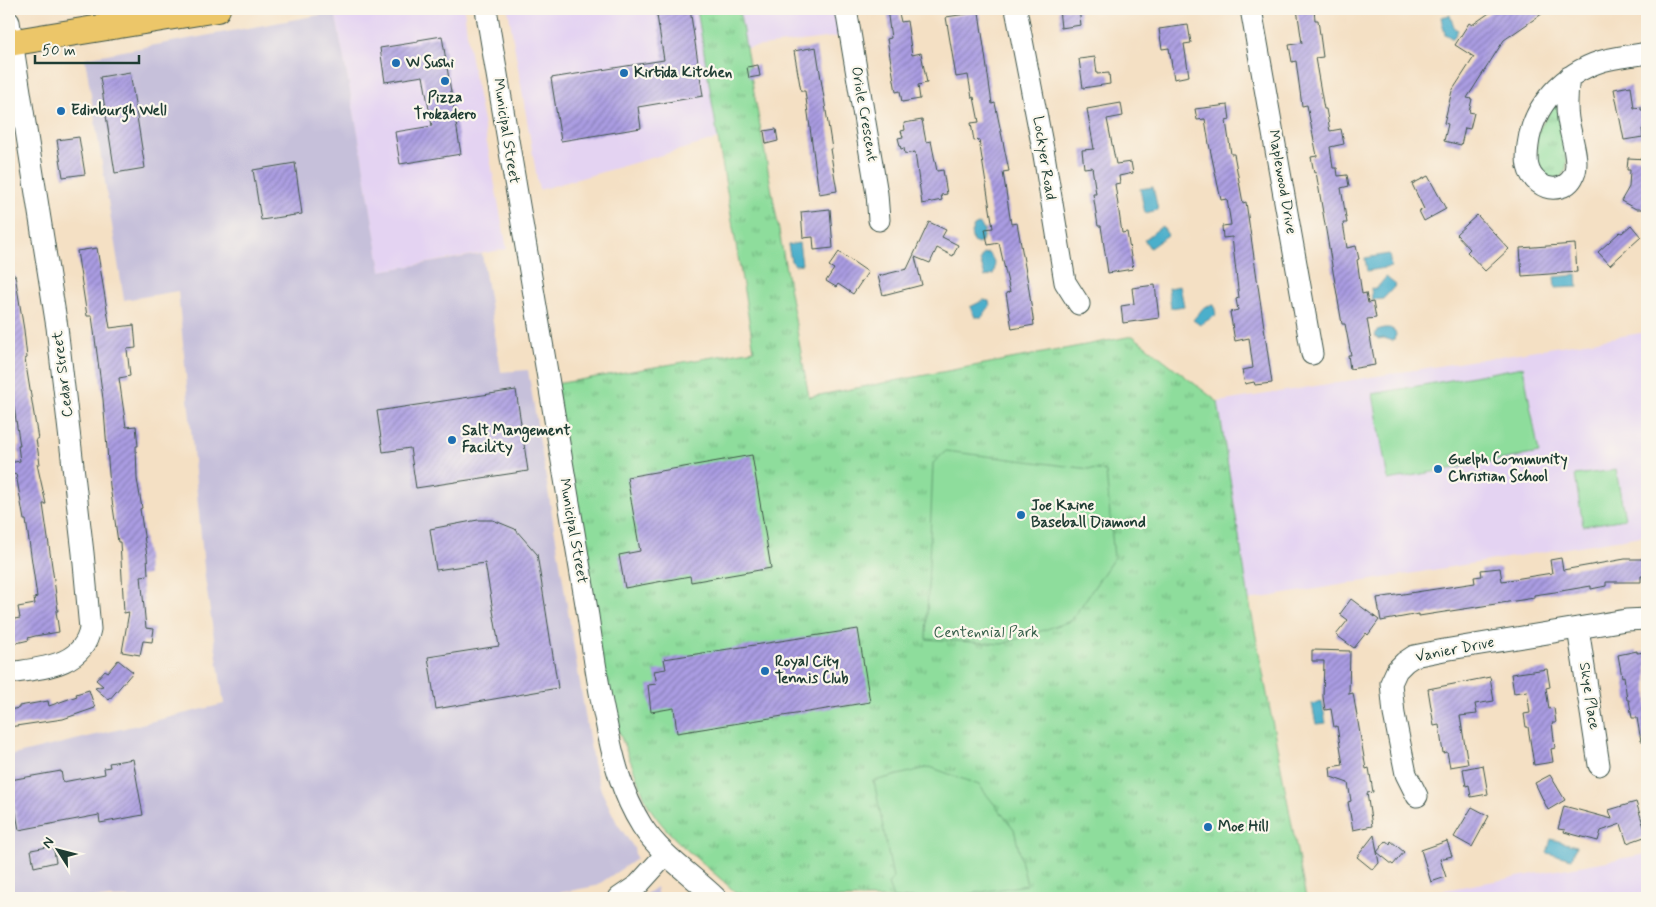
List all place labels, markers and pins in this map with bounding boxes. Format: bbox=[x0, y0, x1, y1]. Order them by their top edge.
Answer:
place label: W Sushi bbox=[405, 53, 455, 73]
marker: W Sushi bbox=[390, 57, 402, 69]
place label: Kirtida Kitchen bbox=[634, 63, 733, 83]
marker: Kirtida Kitchen bbox=[618, 67, 630, 79]
marker: Pizza Trokadero bbox=[439, 75, 451, 87]
place label: Pizza Trokadero bbox=[414, 88, 476, 125]
place label: Edinburgh Well bbox=[71, 101, 167, 123]
marker: Edinburgh Well bbox=[55, 105, 67, 117]
place label: Salt Mangement Facility bbox=[462, 421, 571, 458]
marker: Salt Mangement Facility bbox=[446, 434, 458, 446]
place label: Guelph Community Christian School bbox=[1448, 450, 1567, 487]
marker: Guelph Community Christian School bbox=[1432, 463, 1444, 475]
place label: Joe Kaine Baseball Diamond bbox=[1031, 496, 1146, 533]
marker: Joe Kaine Baseball Diamond bbox=[1015, 509, 1027, 521]
place label: Royal City Tennis Club bbox=[775, 652, 849, 689]
marker: Royal City Tennis Club bbox=[759, 665, 771, 677]
place label: Moe Hill bbox=[1218, 817, 1268, 837]
marker: Moe Hill bbox=[1202, 821, 1214, 833]

